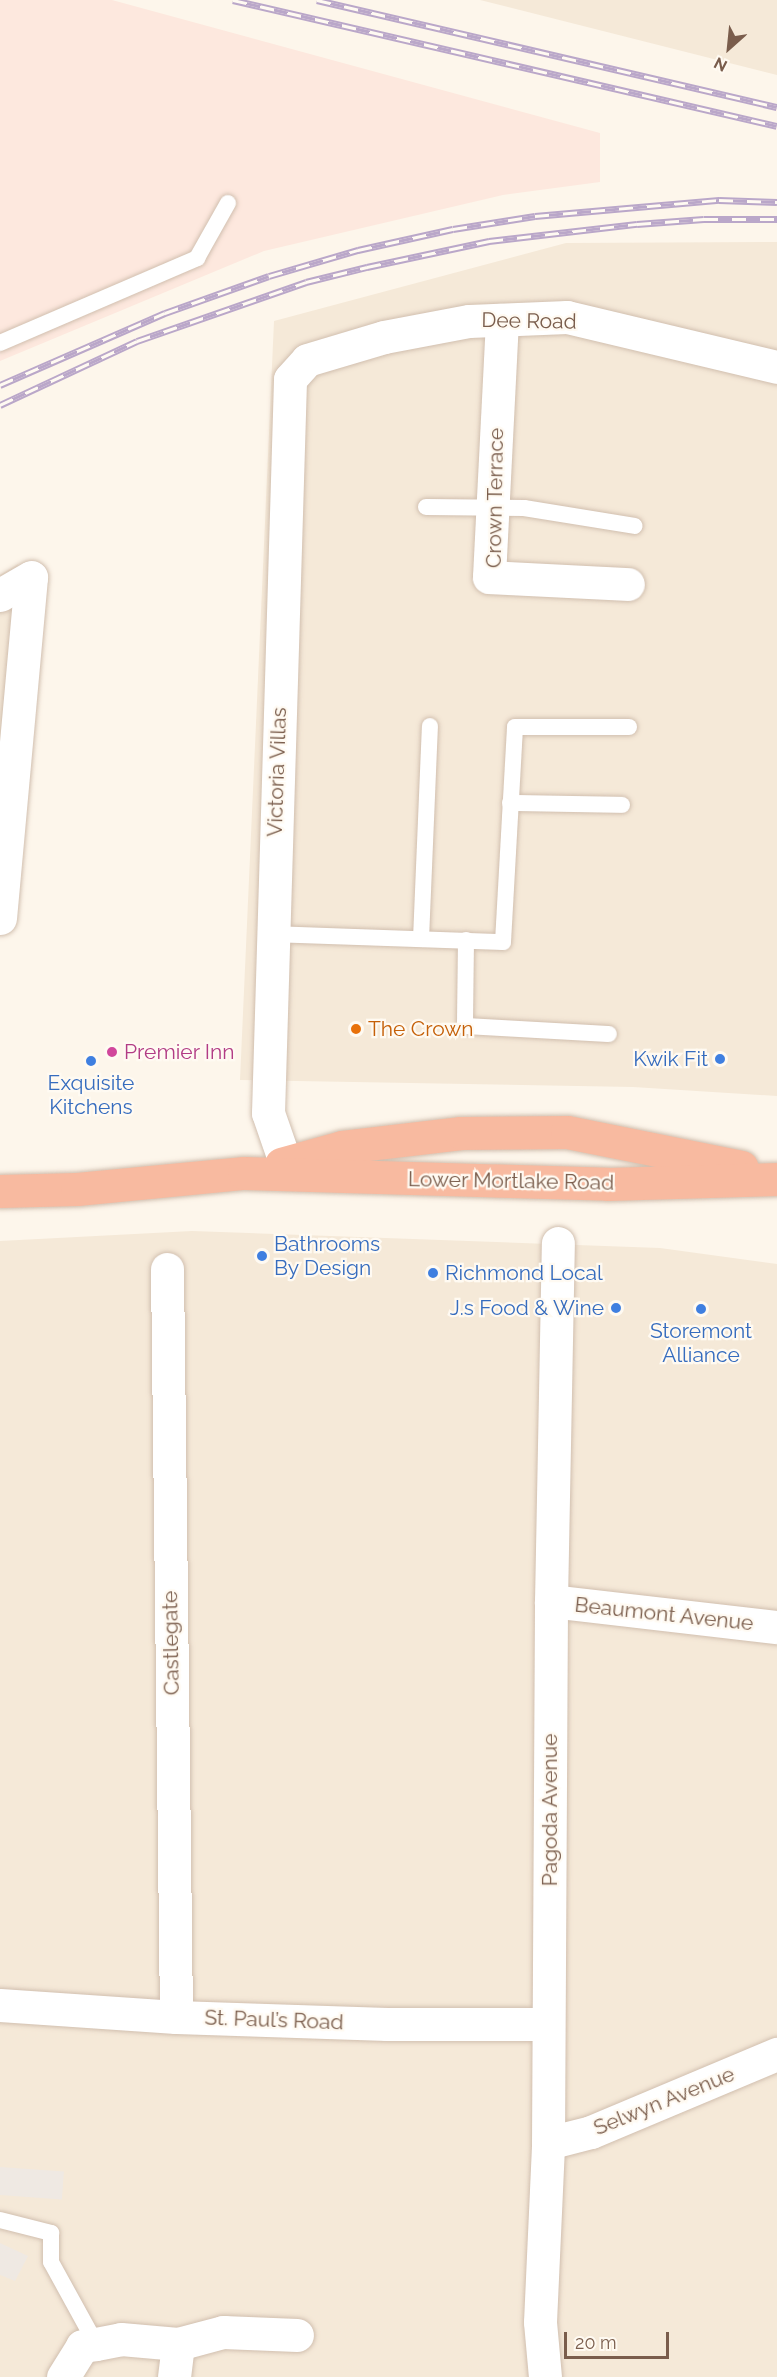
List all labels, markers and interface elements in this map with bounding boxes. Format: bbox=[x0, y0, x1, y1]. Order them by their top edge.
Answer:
north arrow bbox=[699, 18, 759, 78]
text: N bbox=[711, 53, 730, 76]
street label: Dee Road bbox=[481, 308, 577, 334]
street label: Crown Terrace bbox=[481, 427, 509, 569]
street label: Victoria Villas bbox=[262, 706, 292, 838]
place label: The Crown bbox=[368, 1016, 474, 1042]
marker: The Crown bbox=[349, 1022, 363, 1036]
place label: Premier Inn bbox=[124, 1039, 235, 1065]
marker: Premier Inn bbox=[105, 1045, 119, 1059]
place label: Kwik Fit bbox=[633, 1046, 708, 1072]
marker: Kwik Fit bbox=[713, 1052, 727, 1066]
marker: Exquisite Kitchens bbox=[84, 1054, 98, 1068]
place label: Exquisite Kitchens bbox=[48, 1070, 134, 1120]
street label: Lower Mortlake Road bbox=[407, 1167, 615, 1195]
place label: Bathrooms By Design bbox=[274, 1231, 380, 1281]
marker: Bathrooms By Design bbox=[255, 1249, 269, 1263]
place label: Richmond Local bbox=[445, 1260, 603, 1286]
marker: Richmond Local bbox=[426, 1266, 440, 1280]
place label: J.s Food & Wine bbox=[449, 1295, 604, 1321]
marker: J.s Food & Wine bbox=[609, 1301, 623, 1315]
marker: Storemont Alliance bbox=[694, 1302, 708, 1316]
place label: Storemont Alliance bbox=[650, 1318, 752, 1368]
street label: Castlegate bbox=[157, 1590, 185, 1696]
street label: Beaumont Avenue bbox=[573, 1592, 755, 1636]
street label: Pagoda Avenue bbox=[537, 1733, 563, 1887]
street label: St. Paul’s Road bbox=[204, 2005, 344, 2035]
street label: Selwyn Avenue bbox=[590, 2061, 738, 2141]
scale bar bbox=[567, 2320, 672, 2358]
text: 20 m bbox=[575, 2332, 617, 2353]

